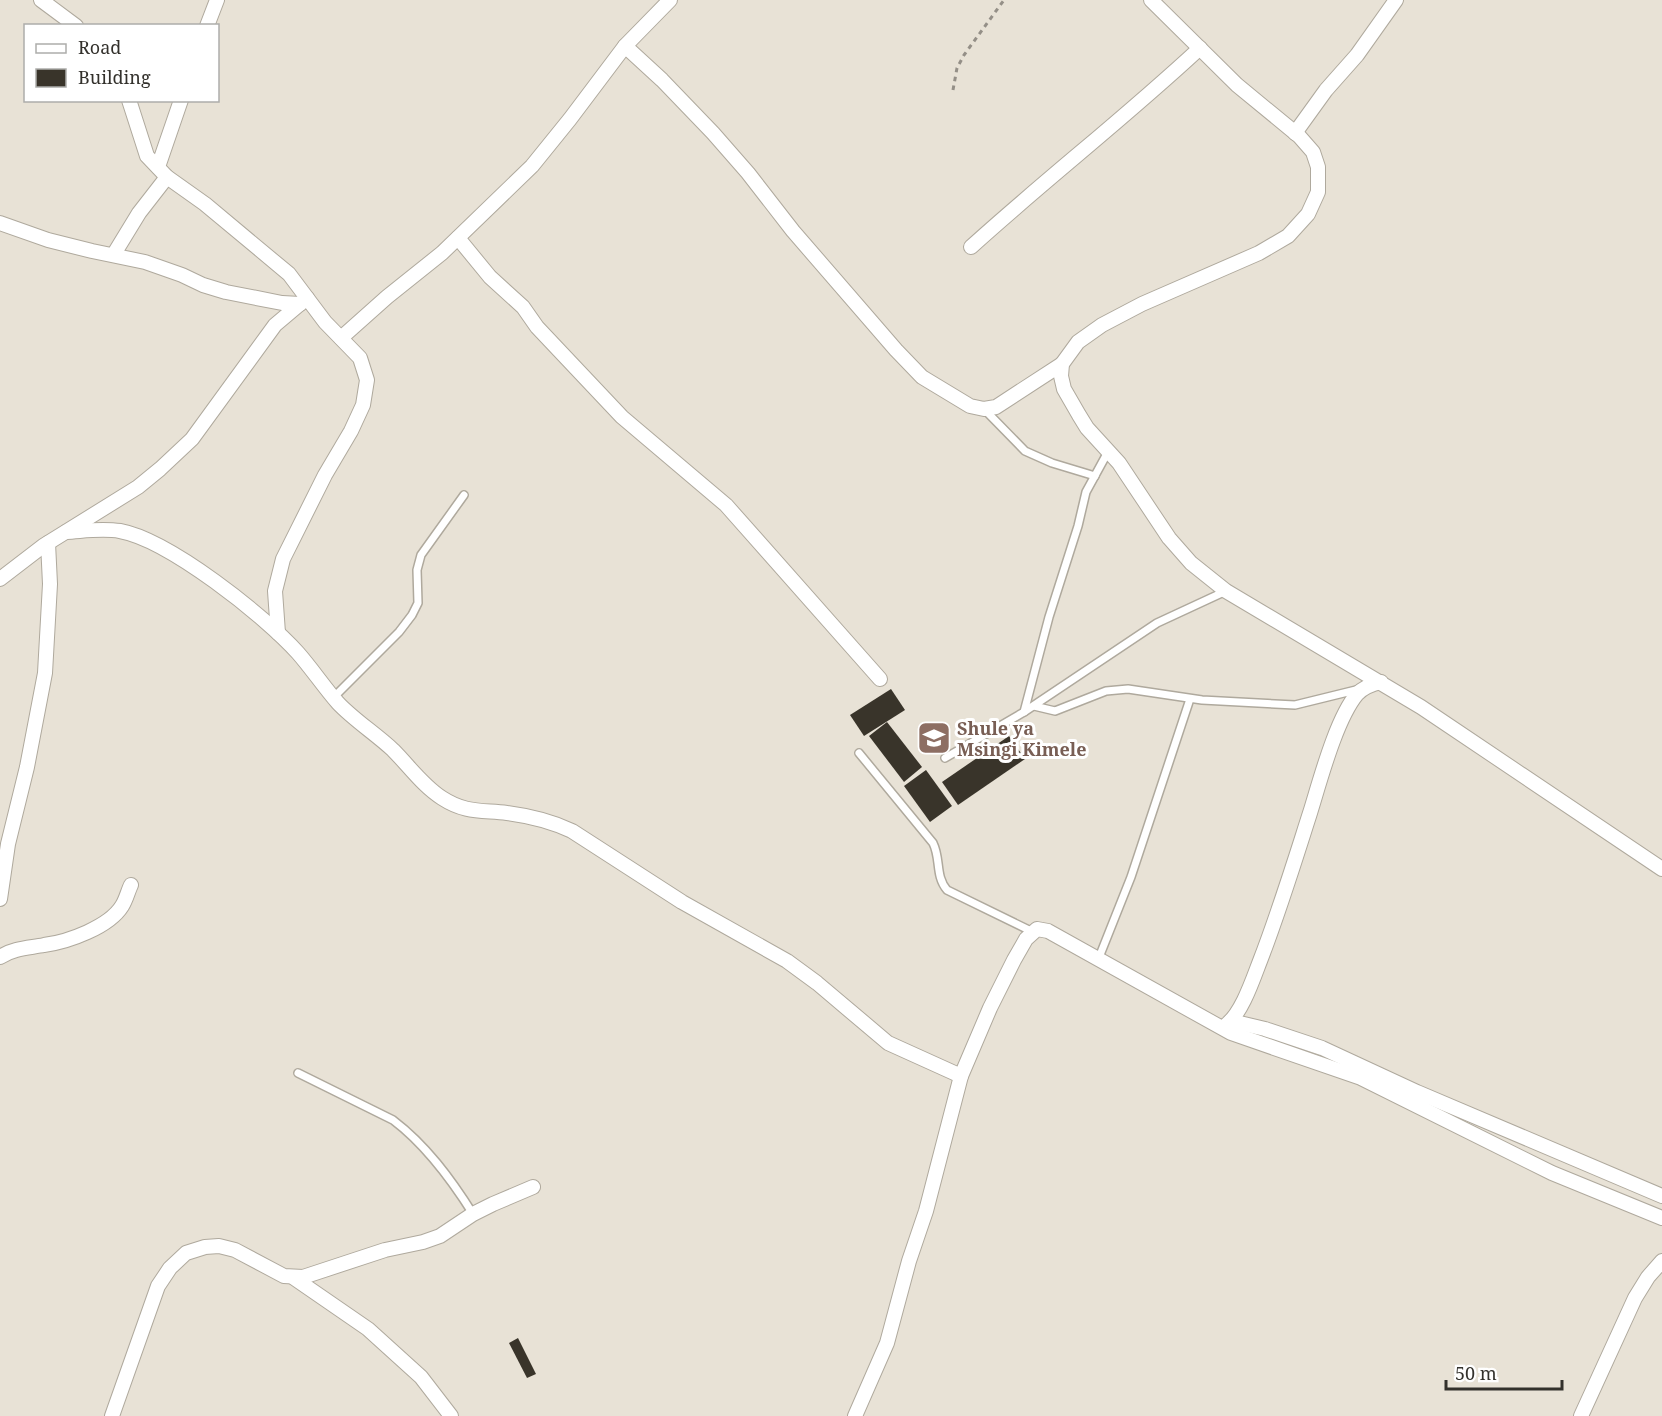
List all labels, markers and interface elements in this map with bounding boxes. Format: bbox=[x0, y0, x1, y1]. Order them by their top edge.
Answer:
legend bbox=[24, 24, 219, 102]
text: Road bbox=[78, 35, 121, 59]
text: Building bbox=[78, 65, 151, 89]
place label: Shule ya Msingi Kimele bbox=[957, 716, 1086, 761]
school or university icon: Shule ya Msingi Kimele bbox=[916, 720, 952, 756]
scale bar bbox=[1446, 1353, 1562, 1391]
text: 50 m bbox=[1455, 1361, 1497, 1385]

